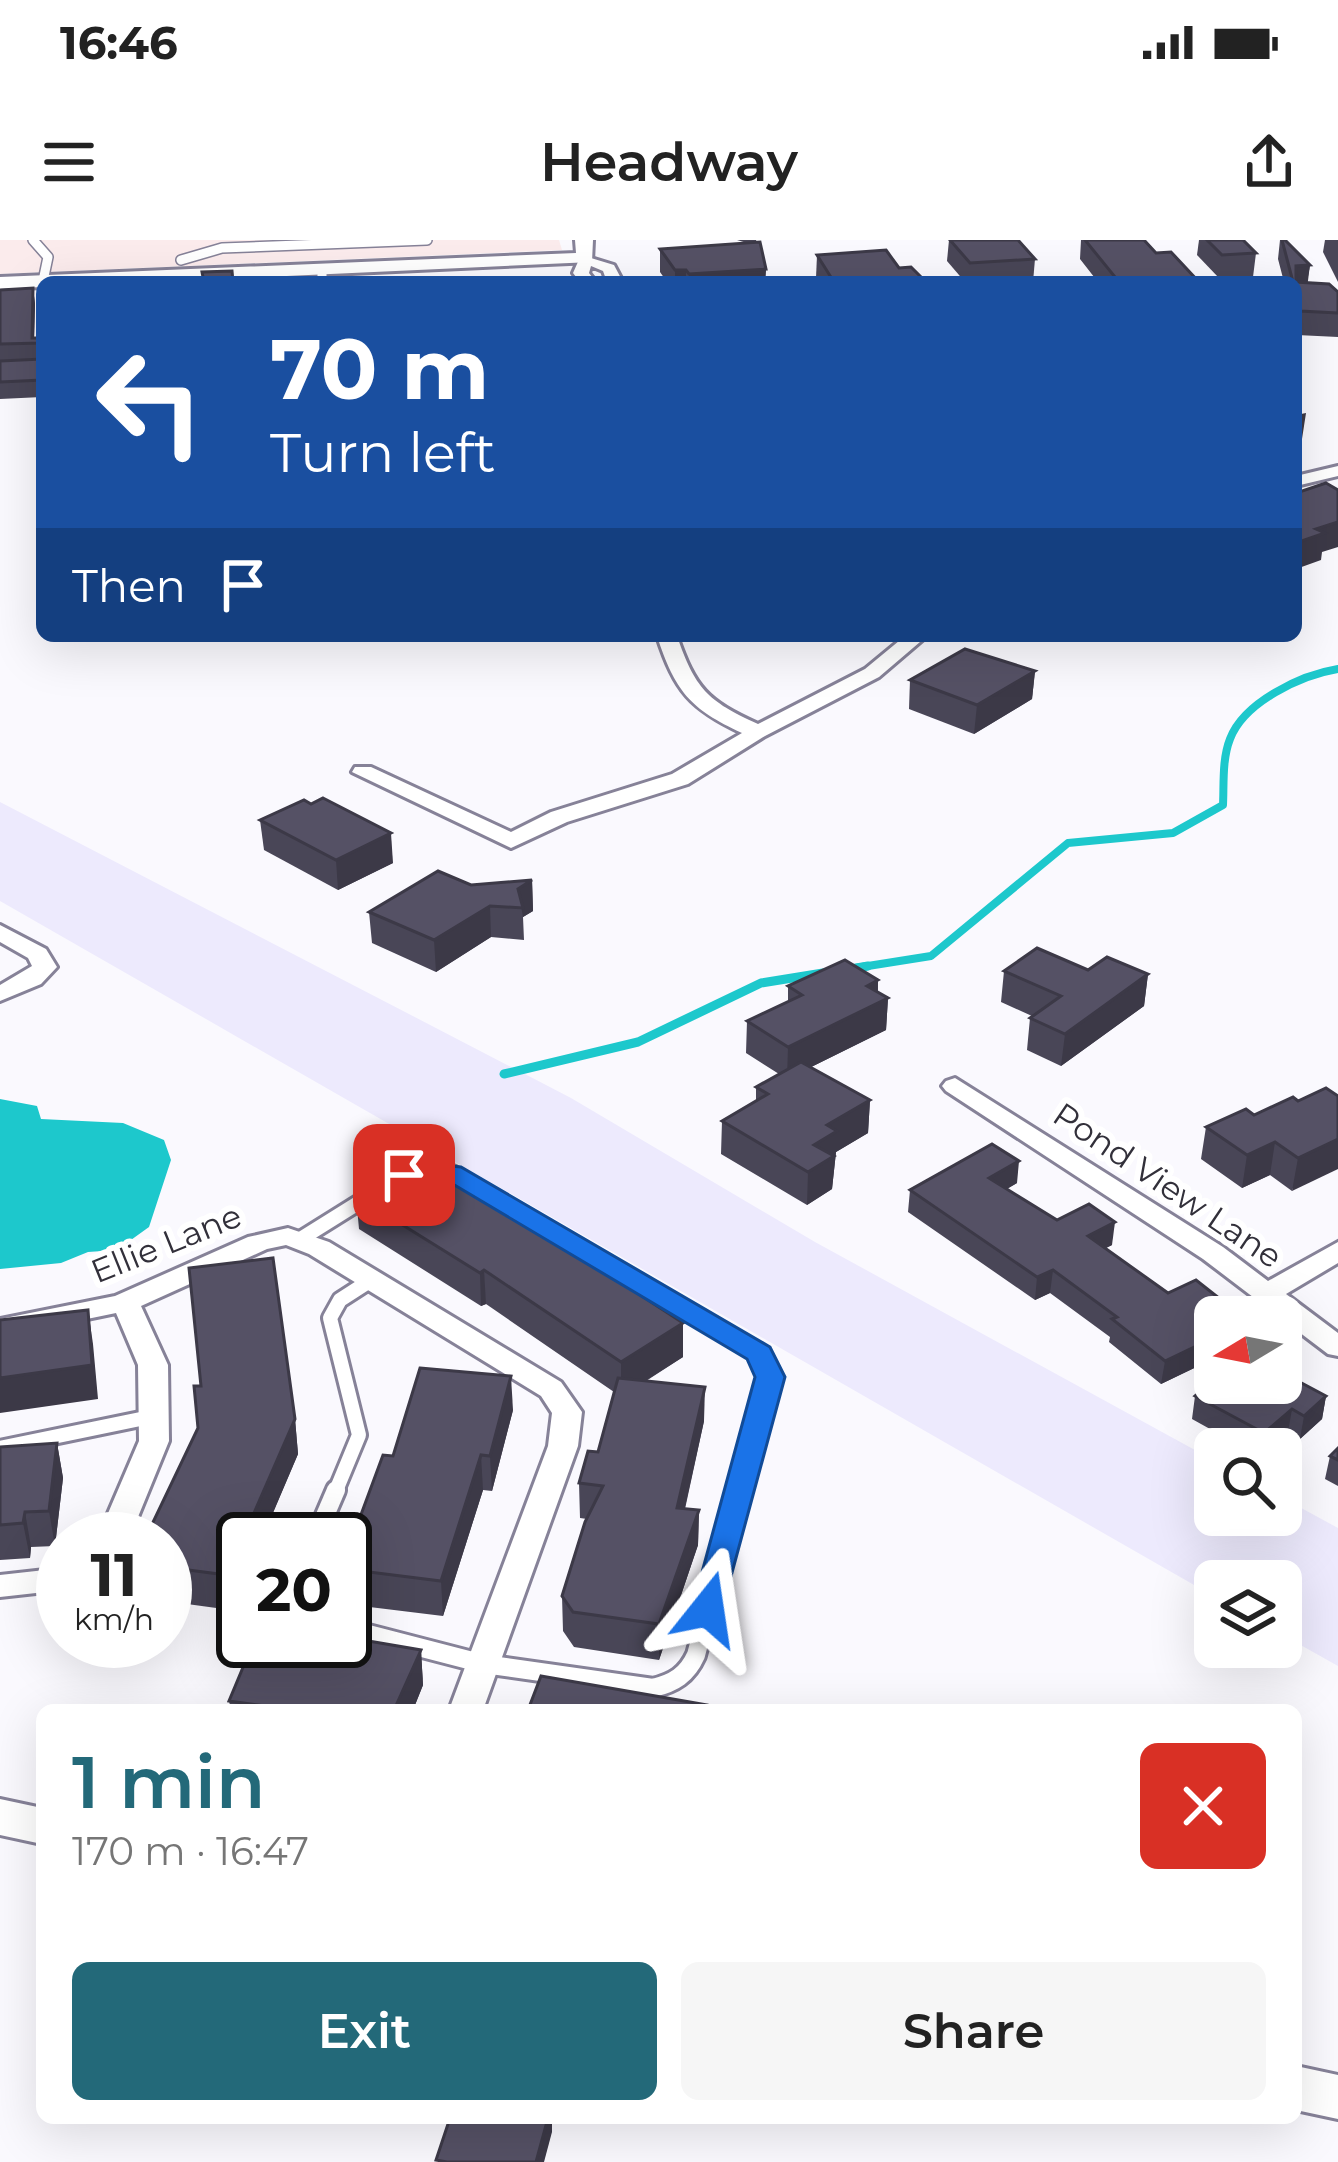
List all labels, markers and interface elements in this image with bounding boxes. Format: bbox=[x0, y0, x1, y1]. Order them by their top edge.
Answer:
text: 16:46 bbox=[60, 15, 178, 70]
icon: menu bbox=[36, 129, 102, 195]
text: Headway bbox=[540, 129, 798, 195]
icon: share bbox=[1236, 129, 1302, 195]
text: 70 m bbox=[270, 318, 489, 420]
icon: left bbox=[72, 324, 228, 480]
text: Turn left bbox=[270, 420, 496, 486]
icon: arrive bbox=[210, 552, 276, 618]
text: Then bbox=[72, 558, 186, 613]
street label: Pond View Lane bbox=[1046, 1094, 1290, 1276]
pin bbox=[353, 1124, 455, 1226]
icon: arrive bbox=[371, 1142, 437, 1208]
street label: Ellie Lane bbox=[85, 1195, 247, 1291]
north arrow bbox=[1194, 1296, 1302, 1404]
map controls bbox=[1194, 1296, 1302, 1668]
button: search bbox=[1194, 1428, 1302, 1536]
speed limit sign: 20 bbox=[216, 1512, 372, 1668]
text: 11 bbox=[90, 1538, 138, 1611]
position arrow bbox=[645, 1546, 771, 1672]
button: layers bbox=[1194, 1560, 1302, 1668]
text: km/h bbox=[74, 1601, 154, 1638]
text: 1 min bbox=[72, 1738, 265, 1826]
button: close bbox=[1140, 1743, 1266, 1869]
text: 170 m · 16:47 bbox=[72, 1827, 309, 1875]
button: Exit bbox=[72, 1962, 657, 2100]
button: Share bbox=[681, 1962, 1266, 2100]

